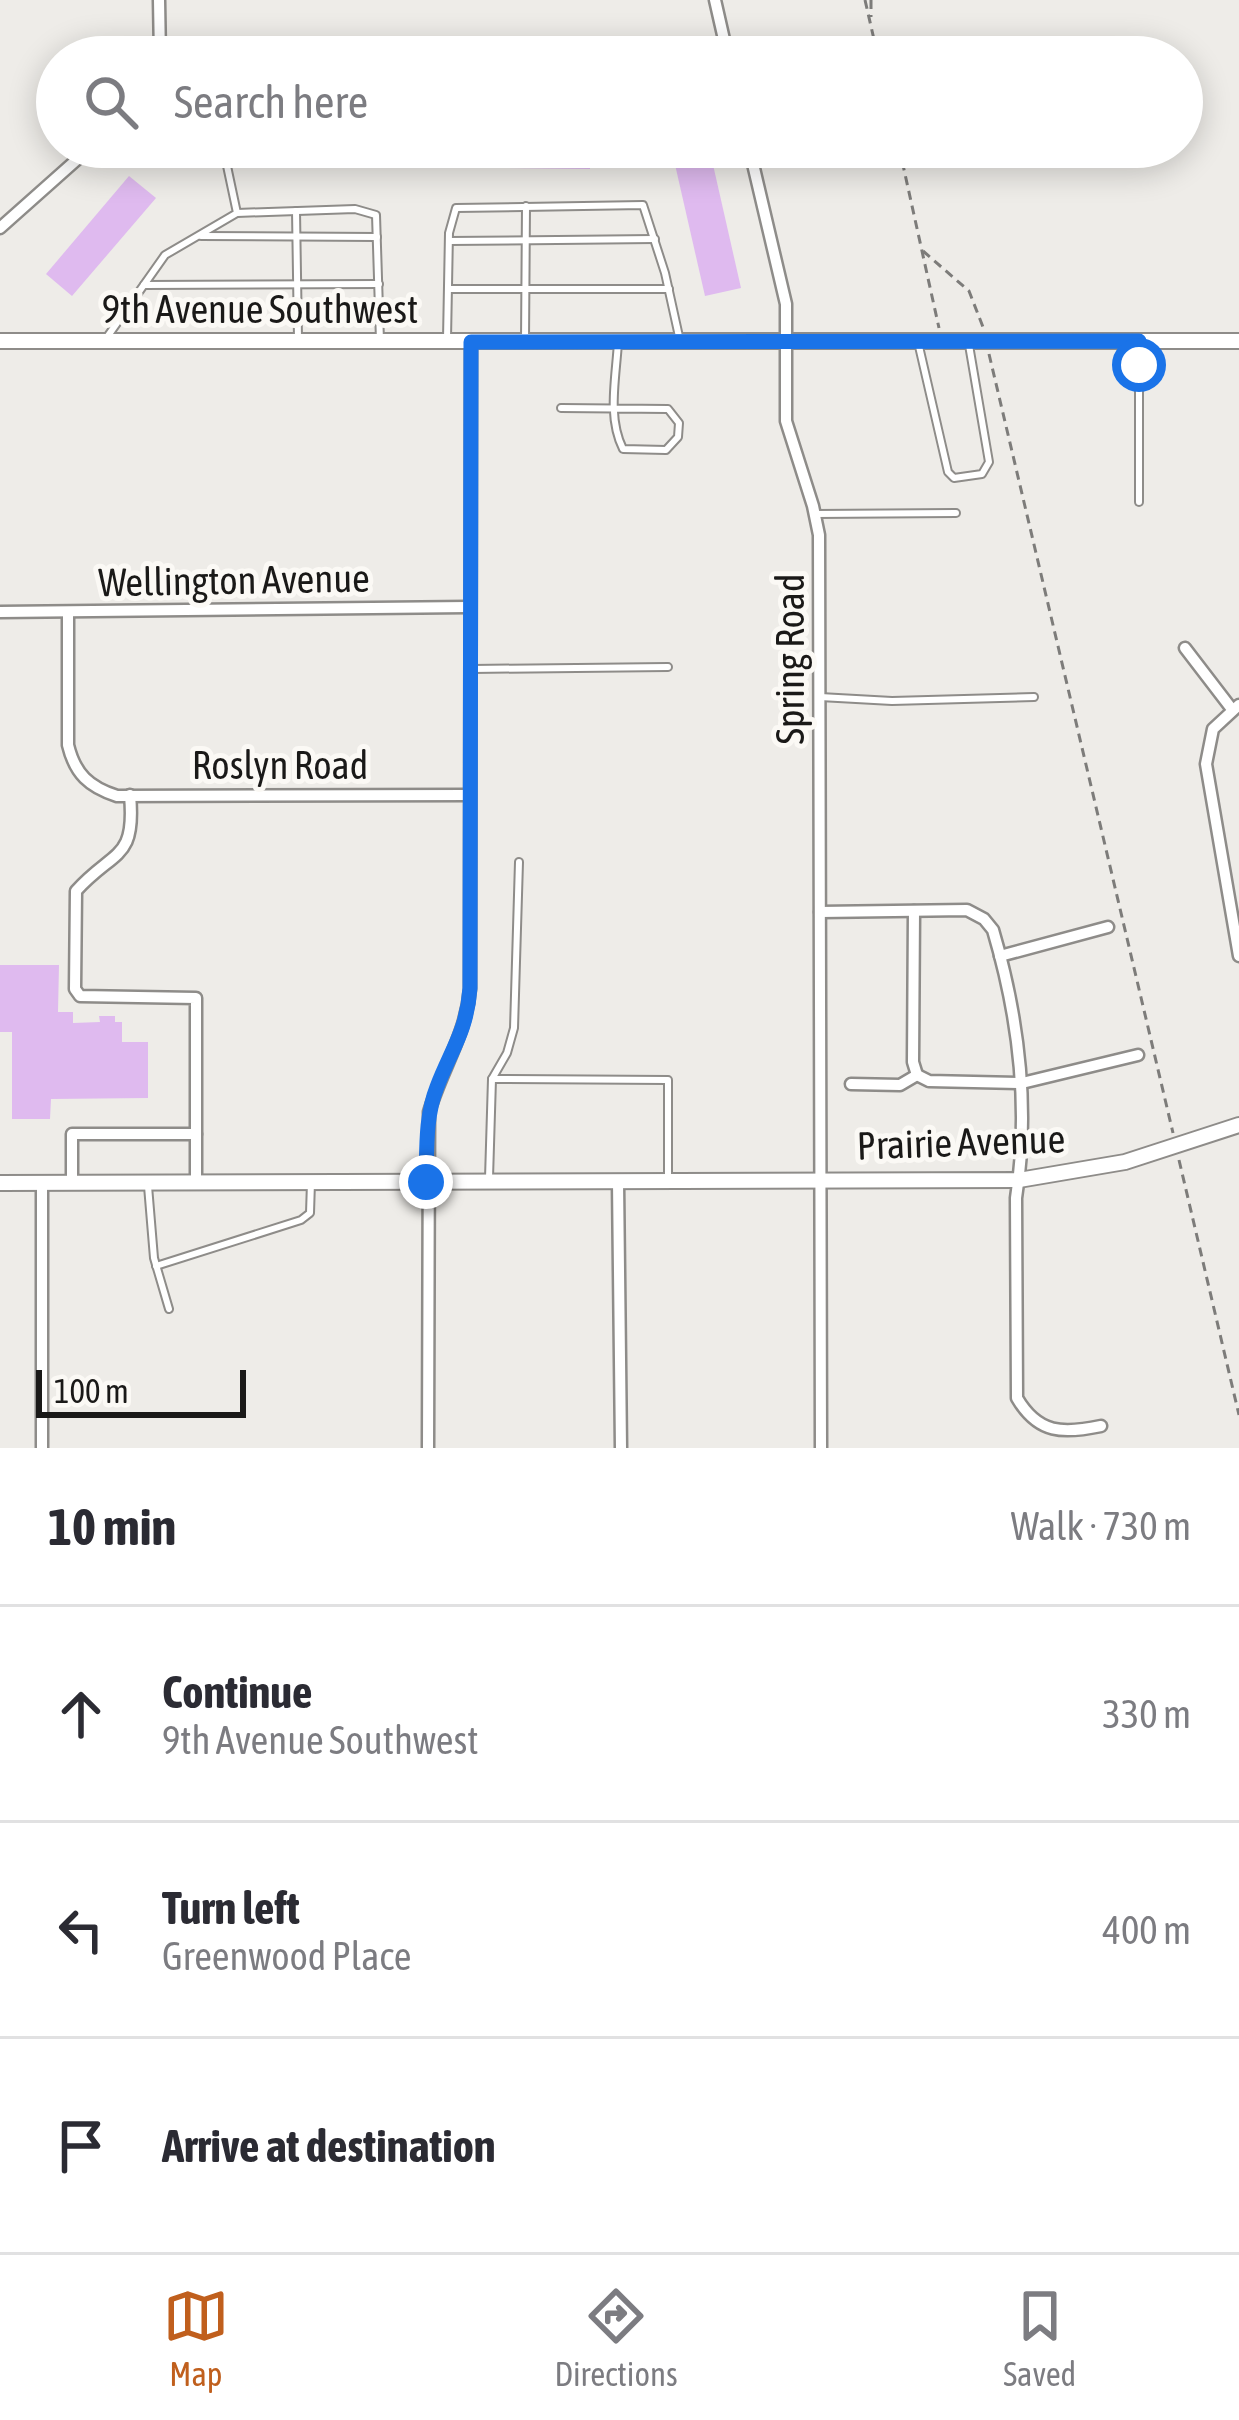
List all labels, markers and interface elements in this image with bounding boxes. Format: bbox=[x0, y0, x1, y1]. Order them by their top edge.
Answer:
search box bbox=[36, 36, 1203, 168]
icon: search bbox=[78, 69, 144, 135]
text: Search here bbox=[174, 76, 368, 128]
street label: 9th Avenue Southwest bbox=[102, 287, 418, 331]
route start bbox=[1112, 338, 1166, 392]
street label: Wellington Avenue bbox=[98, 556, 370, 604]
street label: Spring Road bbox=[768, 574, 812, 744]
street label: Roslyn Road bbox=[192, 743, 368, 787]
street label: Prairie Avenue bbox=[856, 1116, 1066, 1168]
route end bbox=[399, 1155, 453, 1209]
scale bar bbox=[36, 1364, 246, 1417]
text: 100 m bbox=[54, 1372, 129, 1410]
text: 10 min bbox=[48, 1497, 176, 1556]
text: Walk · 730 m bbox=[1011, 1504, 1191, 1548]
text: Continue bbox=[162, 1666, 313, 1718]
icon: ahead bbox=[48, 1681, 114, 1747]
text: 330 m bbox=[1103, 1692, 1191, 1736]
text: 9th Avenue Southwest bbox=[162, 1718, 478, 1762]
text: Turn left bbox=[162, 1882, 300, 1934]
icon: left bbox=[48, 1897, 114, 1963]
text: 400 m bbox=[1103, 1908, 1191, 1952]
text: Greenwood Place bbox=[162, 1934, 411, 1978]
icon: arrive bbox=[48, 2113, 114, 2179]
text: Arrive at destination bbox=[162, 2120, 496, 2172]
tab: Map bbox=[163, 2283, 229, 2393]
tab: Directions bbox=[554, 2283, 678, 2393]
tab: Saved bbox=[1003, 2283, 1076, 2393]

